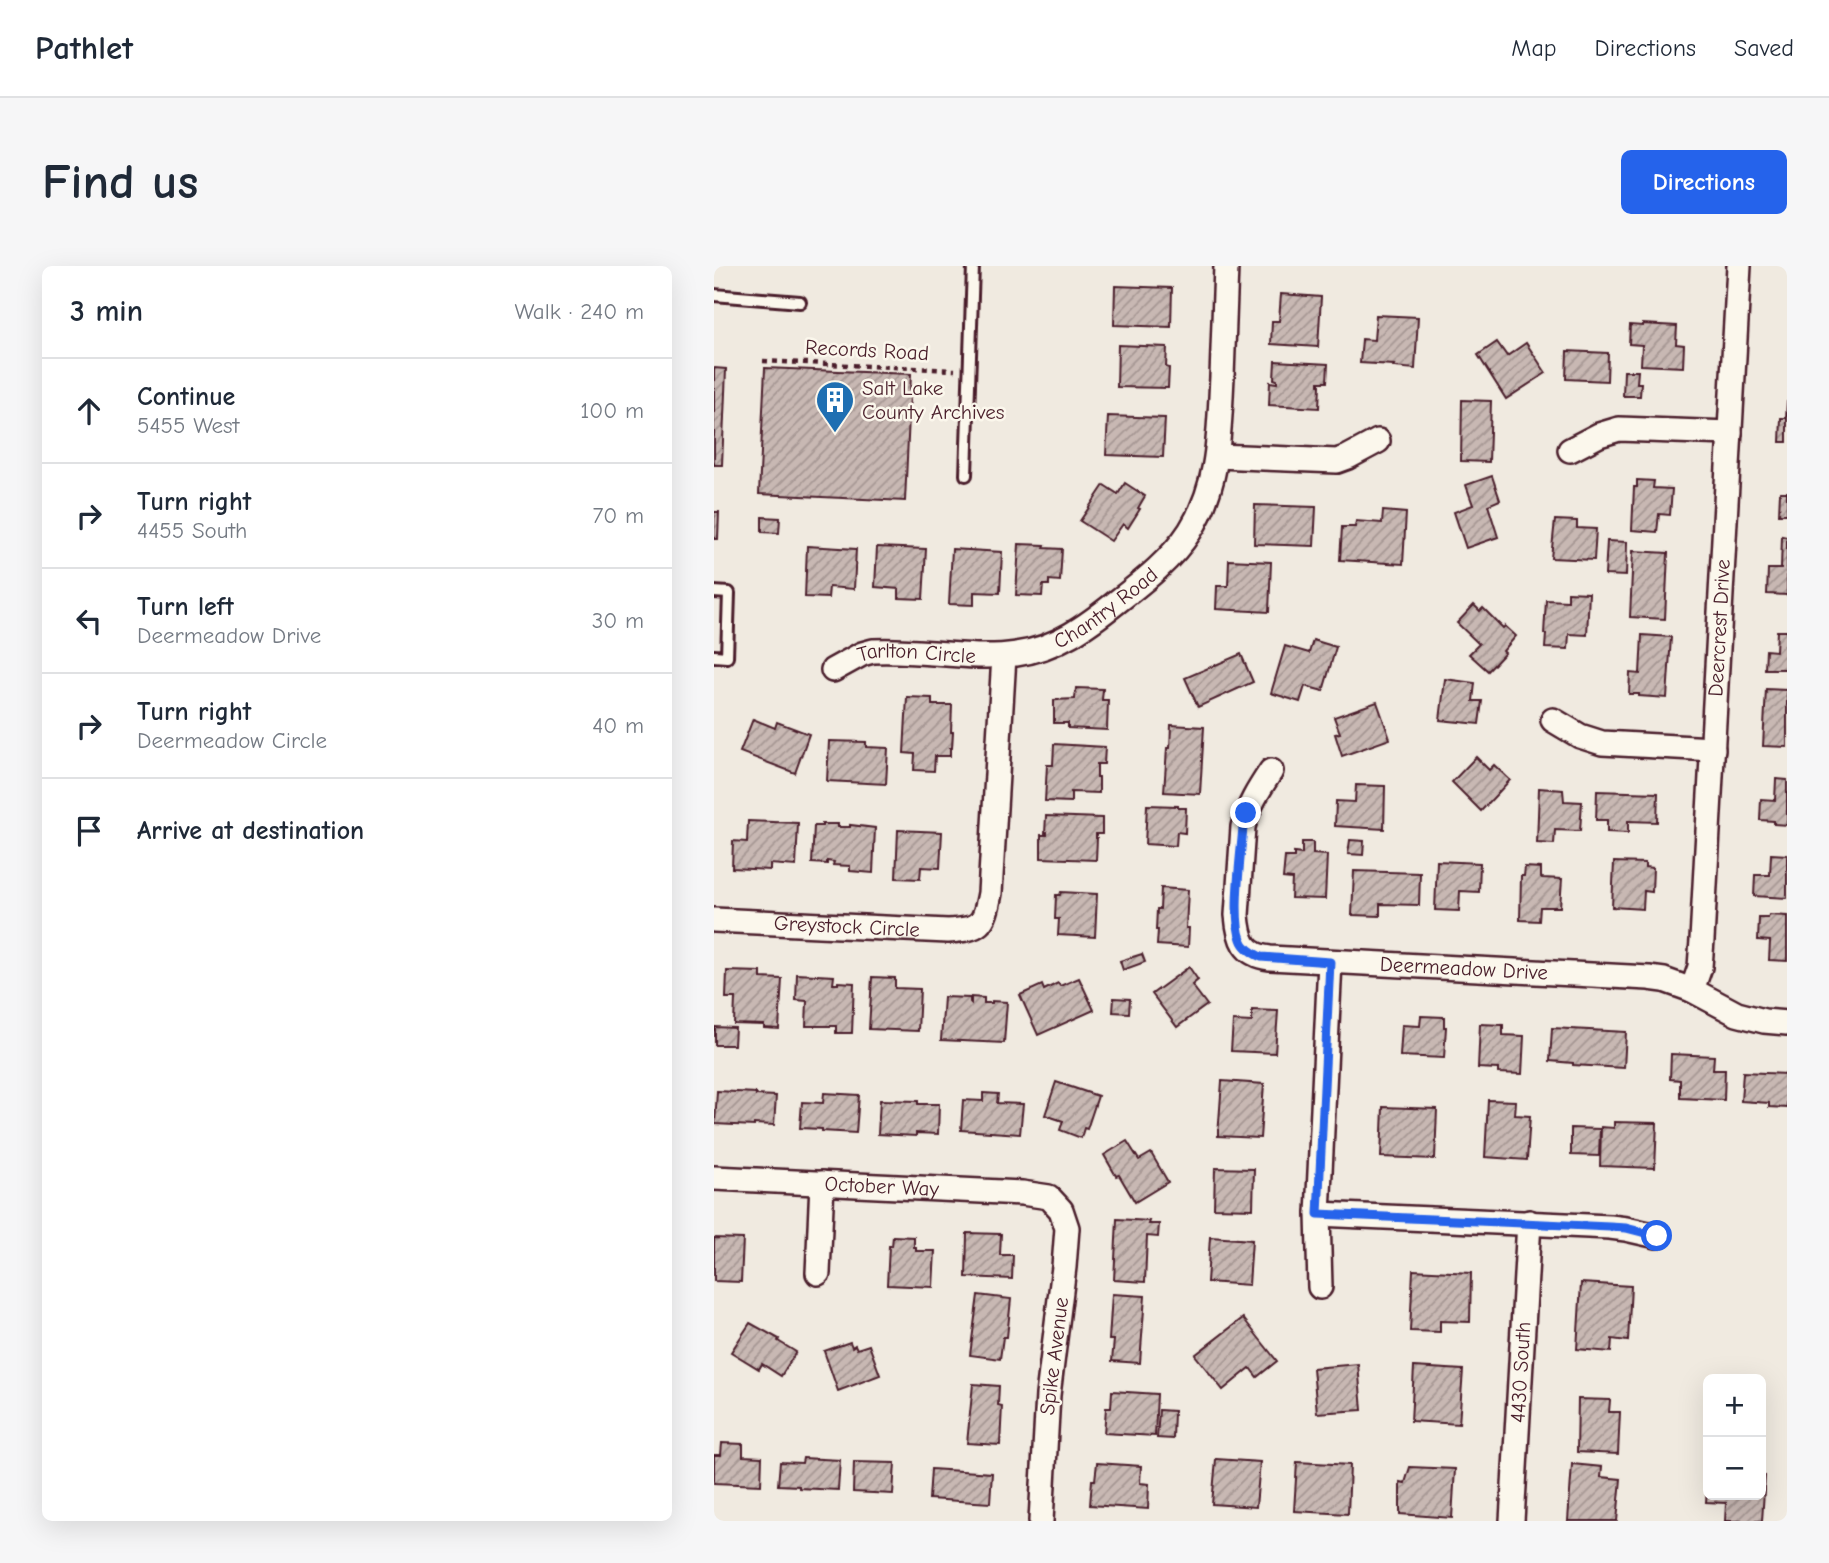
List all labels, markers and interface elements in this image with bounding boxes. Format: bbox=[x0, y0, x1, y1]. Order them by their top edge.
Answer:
text: Pathlet bbox=[35, 29, 133, 67]
text: Map bbox=[1511, 34, 1557, 62]
text: Directions bbox=[1595, 34, 1696, 62]
text: Saved bbox=[1734, 34, 1794, 62]
button: Directions bbox=[1621, 150, 1787, 214]
text: Find us bbox=[42, 154, 198, 210]
text: 3 min bbox=[70, 294, 143, 329]
text: Walk · 240 m bbox=[514, 298, 644, 325]
street label: Records Road bbox=[804, 335, 930, 365]
place label: Salt Lake County Archives bbox=[862, 376, 1004, 424]
building icon: Salt Lake County Archives bbox=[814, 379, 856, 434]
text: Continue bbox=[137, 382, 235, 412]
icon: ahead bbox=[70, 392, 108, 430]
text: 100 m bbox=[580, 397, 644, 424]
text: 5455 West bbox=[137, 412, 239, 439]
text: Turn right bbox=[137, 487, 251, 517]
icon: right bbox=[70, 497, 108, 535]
text: 70 m bbox=[592, 502, 644, 529]
text: 4455 South bbox=[137, 517, 247, 544]
street label: Deercrest Drive bbox=[1703, 559, 1735, 697]
street label: Chantry Road bbox=[1050, 562, 1162, 654]
text: Turn left bbox=[137, 592, 234, 622]
icon: left bbox=[70, 602, 108, 640]
text: 30 m bbox=[592, 607, 644, 634]
text: Deermeadow Drive bbox=[137, 622, 321, 649]
street label: Tarlton Circle bbox=[855, 638, 976, 668]
text: Turn right bbox=[137, 697, 251, 727]
icon: right bbox=[70, 707, 108, 745]
text: 40 m bbox=[592, 712, 644, 739]
text: Deermeadow Circle bbox=[137, 727, 327, 754]
route end bbox=[1230, 797, 1261, 828]
icon: arrive bbox=[70, 812, 108, 850]
text: Arrive at destination bbox=[137, 816, 364, 846]
street label: Greystock Circle bbox=[773, 911, 920, 942]
street label: Deermeadow Drive bbox=[1379, 952, 1548, 985]
street label: October Way bbox=[824, 1171, 940, 1201]
route start bbox=[1641, 1220, 1672, 1251]
street label: Spike Avenue bbox=[1035, 1296, 1073, 1416]
street label: 4430 South bbox=[1506, 1321, 1535, 1424]
map controls bbox=[1703, 1374, 1766, 1500]
button: + bbox=[1703, 1374, 1766, 1437]
button: − bbox=[1703, 1437, 1766, 1500]

